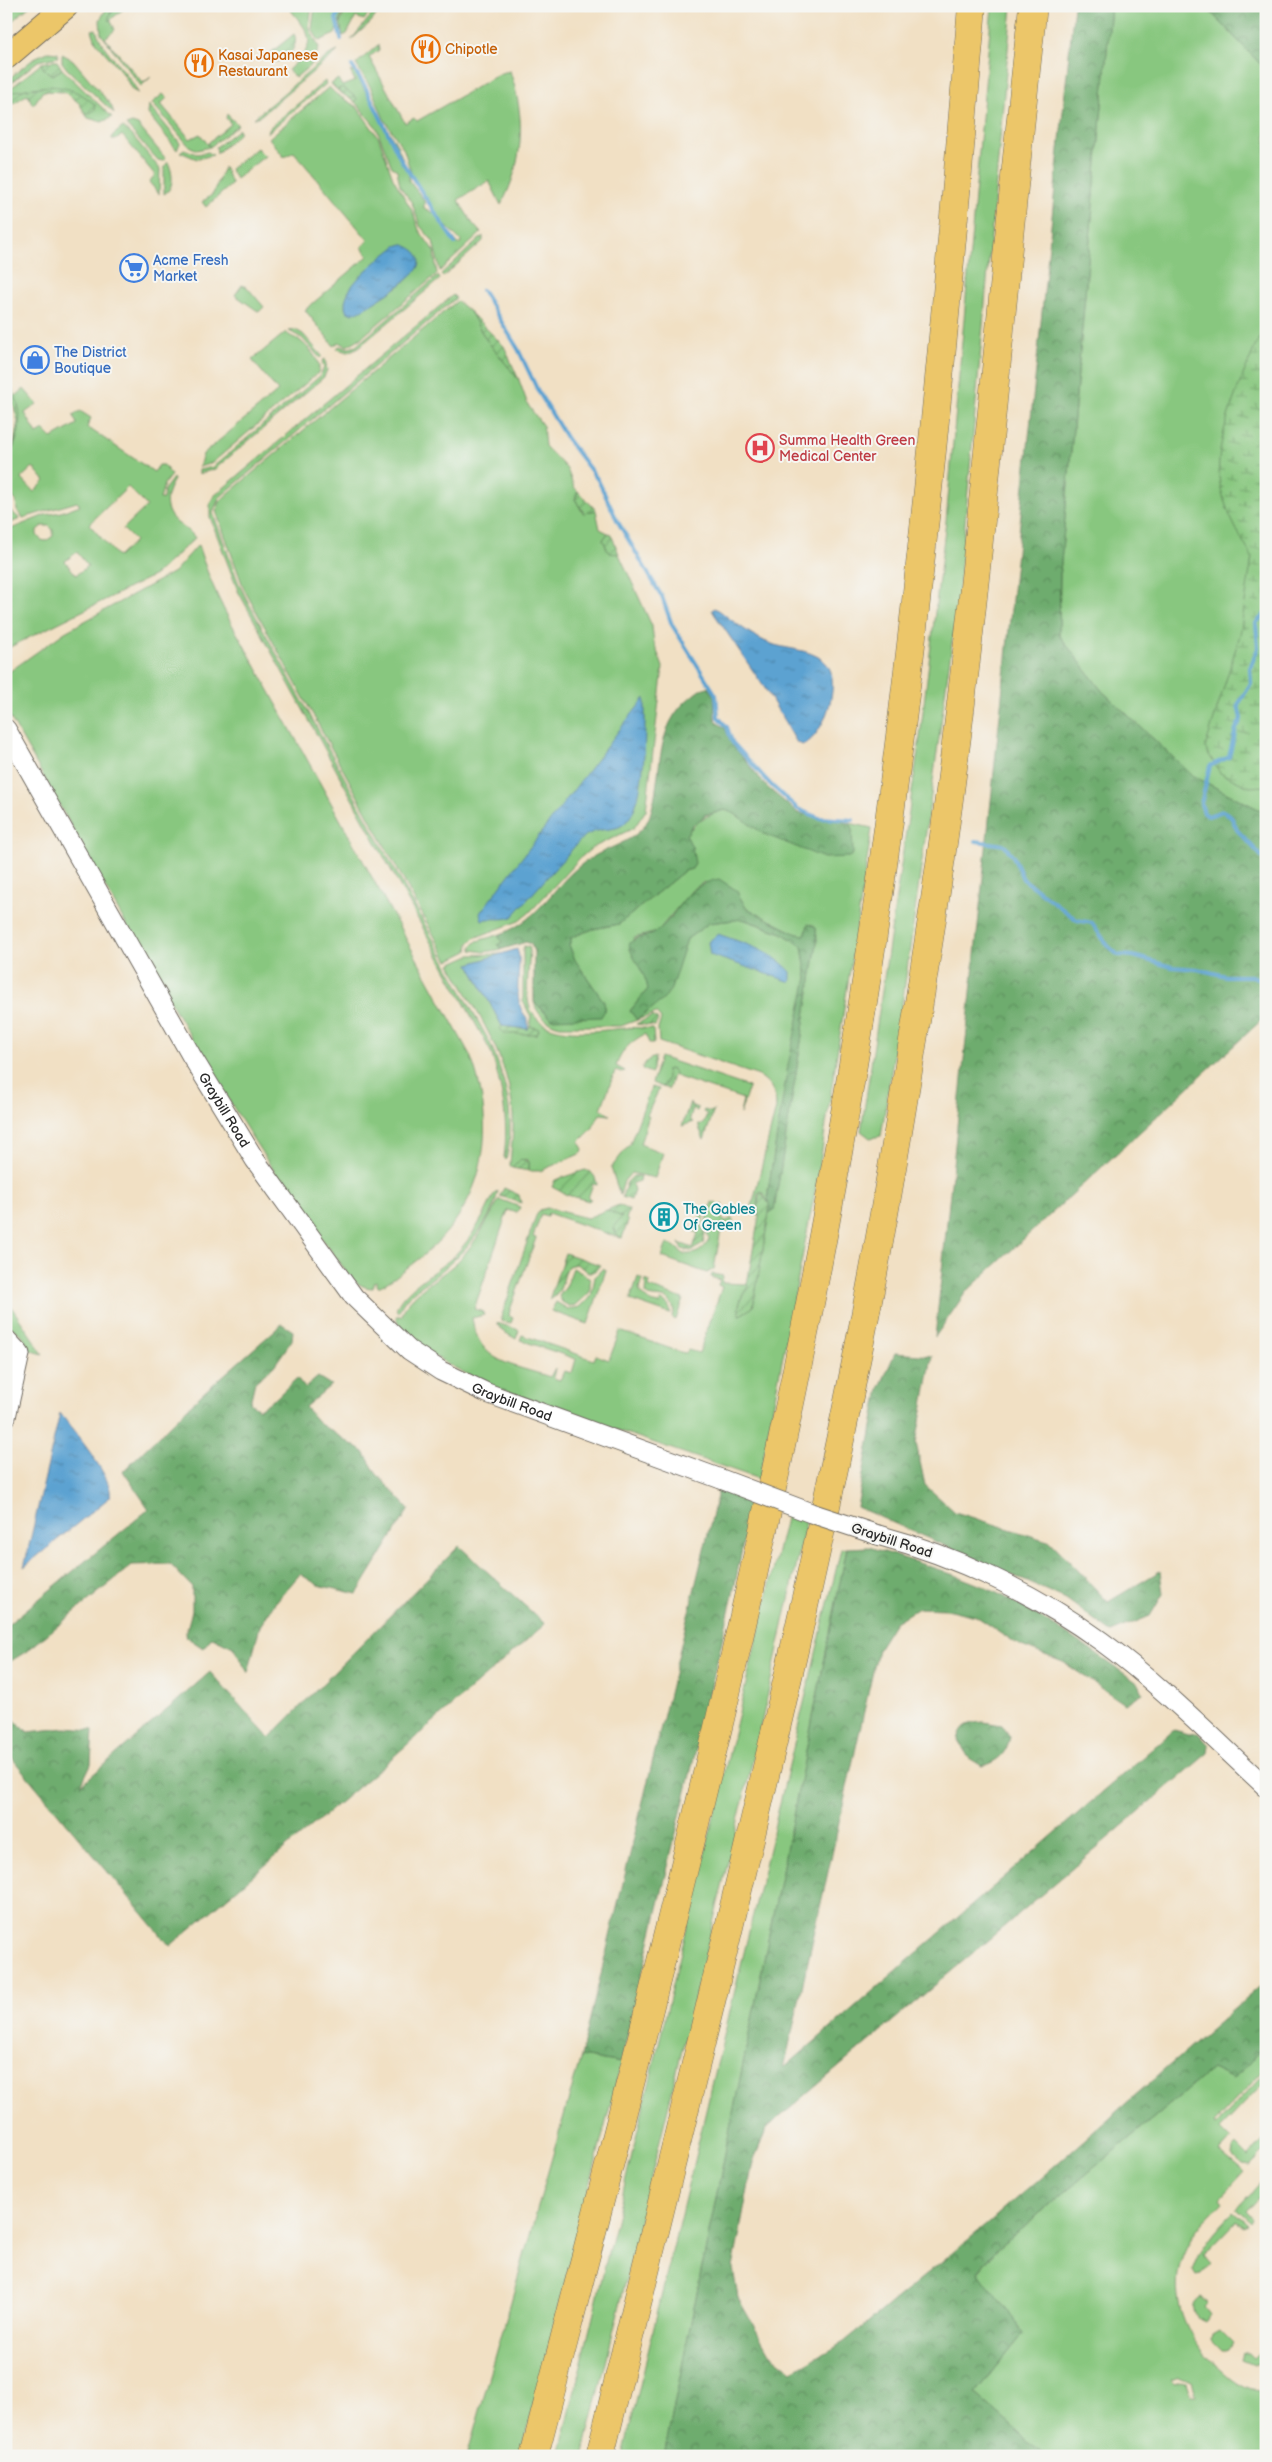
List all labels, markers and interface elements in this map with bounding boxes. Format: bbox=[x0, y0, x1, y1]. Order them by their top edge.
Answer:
restaurant icon: Chipotle bbox=[411, 34, 441, 64]
place label: Chipotle bbox=[445, 41, 498, 58]
place label: Kasai Japanese Restaurant bbox=[218, 47, 318, 80]
restaurant icon: Kasai Japanese Restaurant bbox=[184, 48, 214, 78]
place label: Acme Fresh Market bbox=[153, 252, 229, 285]
supermarket icon: Acme Fresh Market bbox=[119, 253, 149, 283]
place label: The District Boutique bbox=[54, 344, 127, 377]
shop icon: The District Boutique bbox=[20, 345, 50, 375]
place label: Summa Health Green Medical Center bbox=[779, 432, 915, 465]
hospital icon: Summa Health Green Medical Center bbox=[745, 433, 775, 463]
street label: Graybill Road bbox=[195, 1069, 253, 1151]
place label: The Gables Of Green bbox=[683, 1201, 755, 1234]
building icon: The Gables Of Green bbox=[649, 1202, 679, 1232]
street label: Graybill Road bbox=[469, 1379, 554, 1425]
street label: Graybill Road bbox=[849, 1519, 935, 1562]

